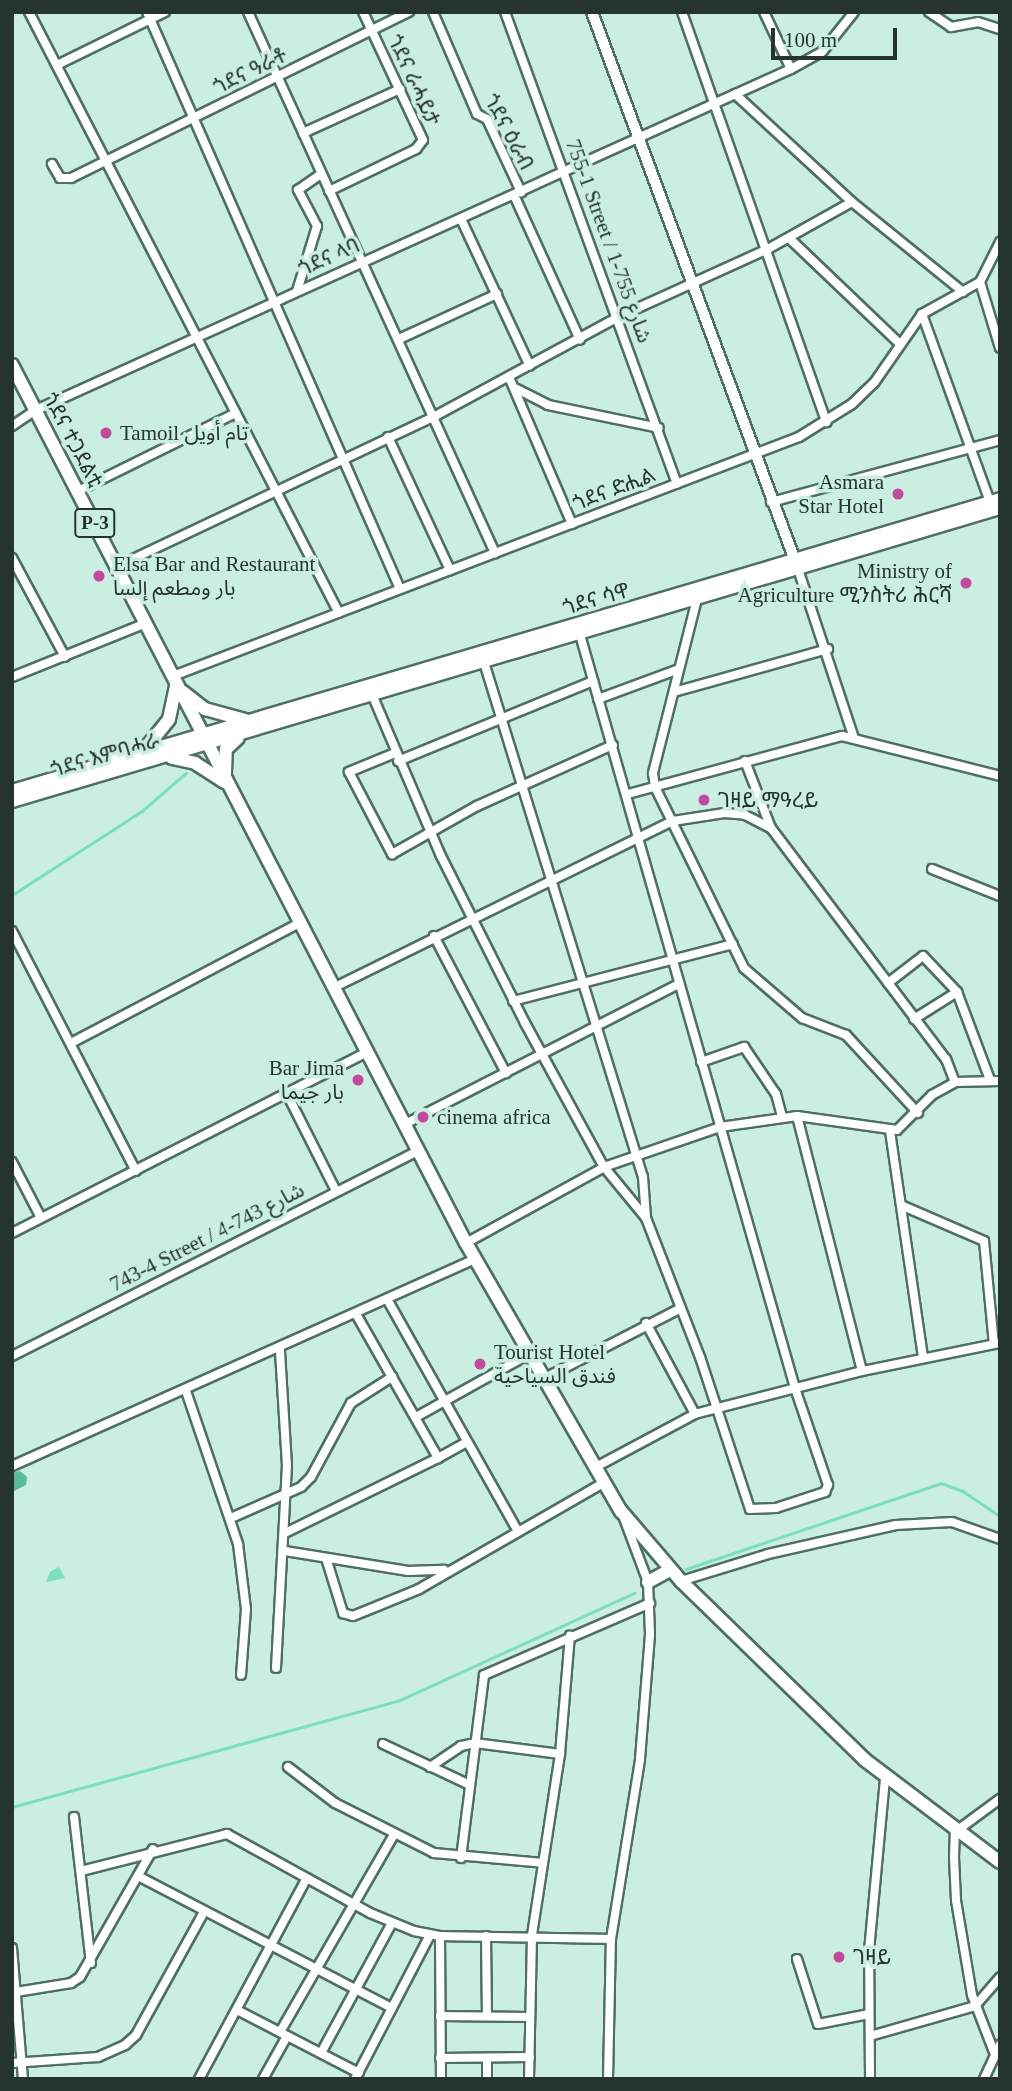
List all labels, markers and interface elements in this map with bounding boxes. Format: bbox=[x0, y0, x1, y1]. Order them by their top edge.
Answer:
scale bar bbox=[774, 14, 900, 58]
text: 100 m bbox=[784, 28, 837, 52]
street label: ጎደና ራሓይታ bbox=[382, 31, 446, 129]
street label: ጎደና ዓራቶ bbox=[209, 42, 291, 100]
street label: ጎደና ዕራብ bbox=[478, 90, 540, 174]
street label: 755-1 Street / شارع 755-1 bbox=[560, 136, 658, 346]
street label: ጎደና ላባ bbox=[294, 232, 364, 282]
street label: ጎደና ተጋደልቲ bbox=[38, 388, 108, 492]
place label: Tamoil تام أويل bbox=[120, 420, 248, 446]
marker: Tamoil تام أويل bbox=[98, 425, 114, 441]
street label: ጎደና ድሒል bbox=[569, 462, 659, 516]
place label: Asmara Star Hotel bbox=[798, 469, 884, 519]
marker: Asmara Star Hotel bbox=[890, 486, 906, 502]
road number: P-3 bbox=[74, 508, 116, 538]
place label: Elsa Bar and Restaurant بار ومطعم إلسا bbox=[113, 551, 315, 601]
place label: Ministry of Agriculture ሚንስትሪ ሕርሻ bbox=[738, 558, 952, 608]
marker: Elsa Bar and Restaurant بار ومطعم إلسا bbox=[91, 568, 107, 584]
marker: Ministry of Agriculture ሚንስትሪ ሕርሻ bbox=[958, 575, 974, 591]
street label: ጎደና ሳዋ bbox=[560, 578, 632, 620]
street label: ጎደና እምባሓራ bbox=[48, 727, 162, 783]
place label: ገዛይ ማዓረይ bbox=[718, 787, 819, 813]
marker: ገዛይ ማዓረይ bbox=[696, 792, 712, 808]
place label: Bar Jima بار جيما bbox=[269, 1055, 344, 1105]
marker: Bar Jima بار جيما bbox=[350, 1072, 366, 1088]
place label: cinema africa bbox=[437, 1104, 551, 1130]
marker: cinema africa bbox=[415, 1109, 431, 1125]
street label: 743-4 Street / شارع 743-4 bbox=[106, 1177, 308, 1297]
place label: Tourist Hotel فندق السياحية bbox=[494, 1339, 616, 1389]
marker: Tourist Hotel فندق السياحية bbox=[472, 1356, 488, 1372]
place label: ገዛይ bbox=[853, 1944, 891, 1970]
marker: ገዛይ bbox=[831, 1949, 847, 1965]

